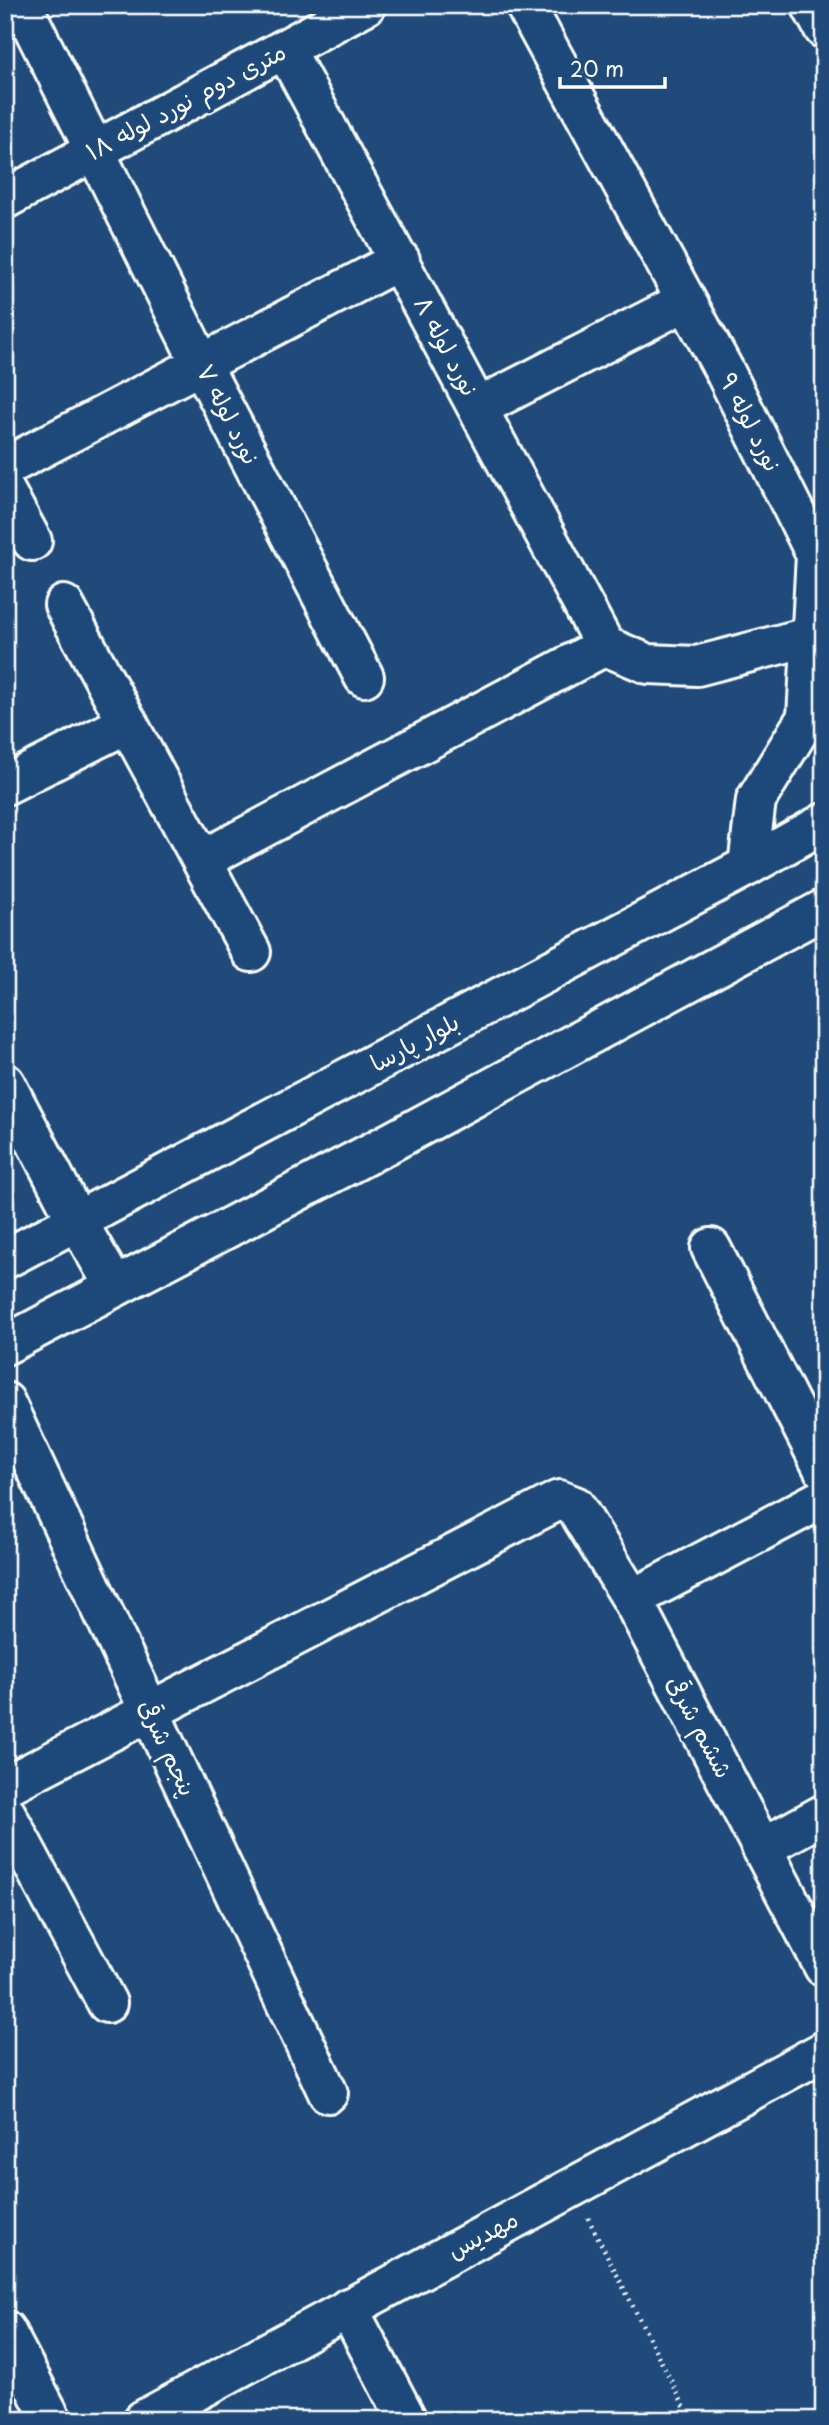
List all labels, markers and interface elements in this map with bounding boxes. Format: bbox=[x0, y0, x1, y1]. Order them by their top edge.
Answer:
street label: ۱۸ متری دوم نورد لوله bbox=[78, 32, 293, 171]
scale bar bbox=[560, 46, 664, 90]
text: 20 m bbox=[570, 52, 624, 84]
street label: ۸ نورد لوله bbox=[406, 289, 489, 403]
street label: ۷ نورد لوله bbox=[189, 357, 271, 471]
street label: ۹ نورد لوله bbox=[711, 366, 792, 478]
street label: بلوار پارسا bbox=[363, 1003, 465, 1080]
street label: ششم شرقی bbox=[657, 1668, 743, 1785]
street label: پنجم شرقی bbox=[129, 1693, 207, 1802]
street label: مهدیس bbox=[440, 2200, 524, 2267]

